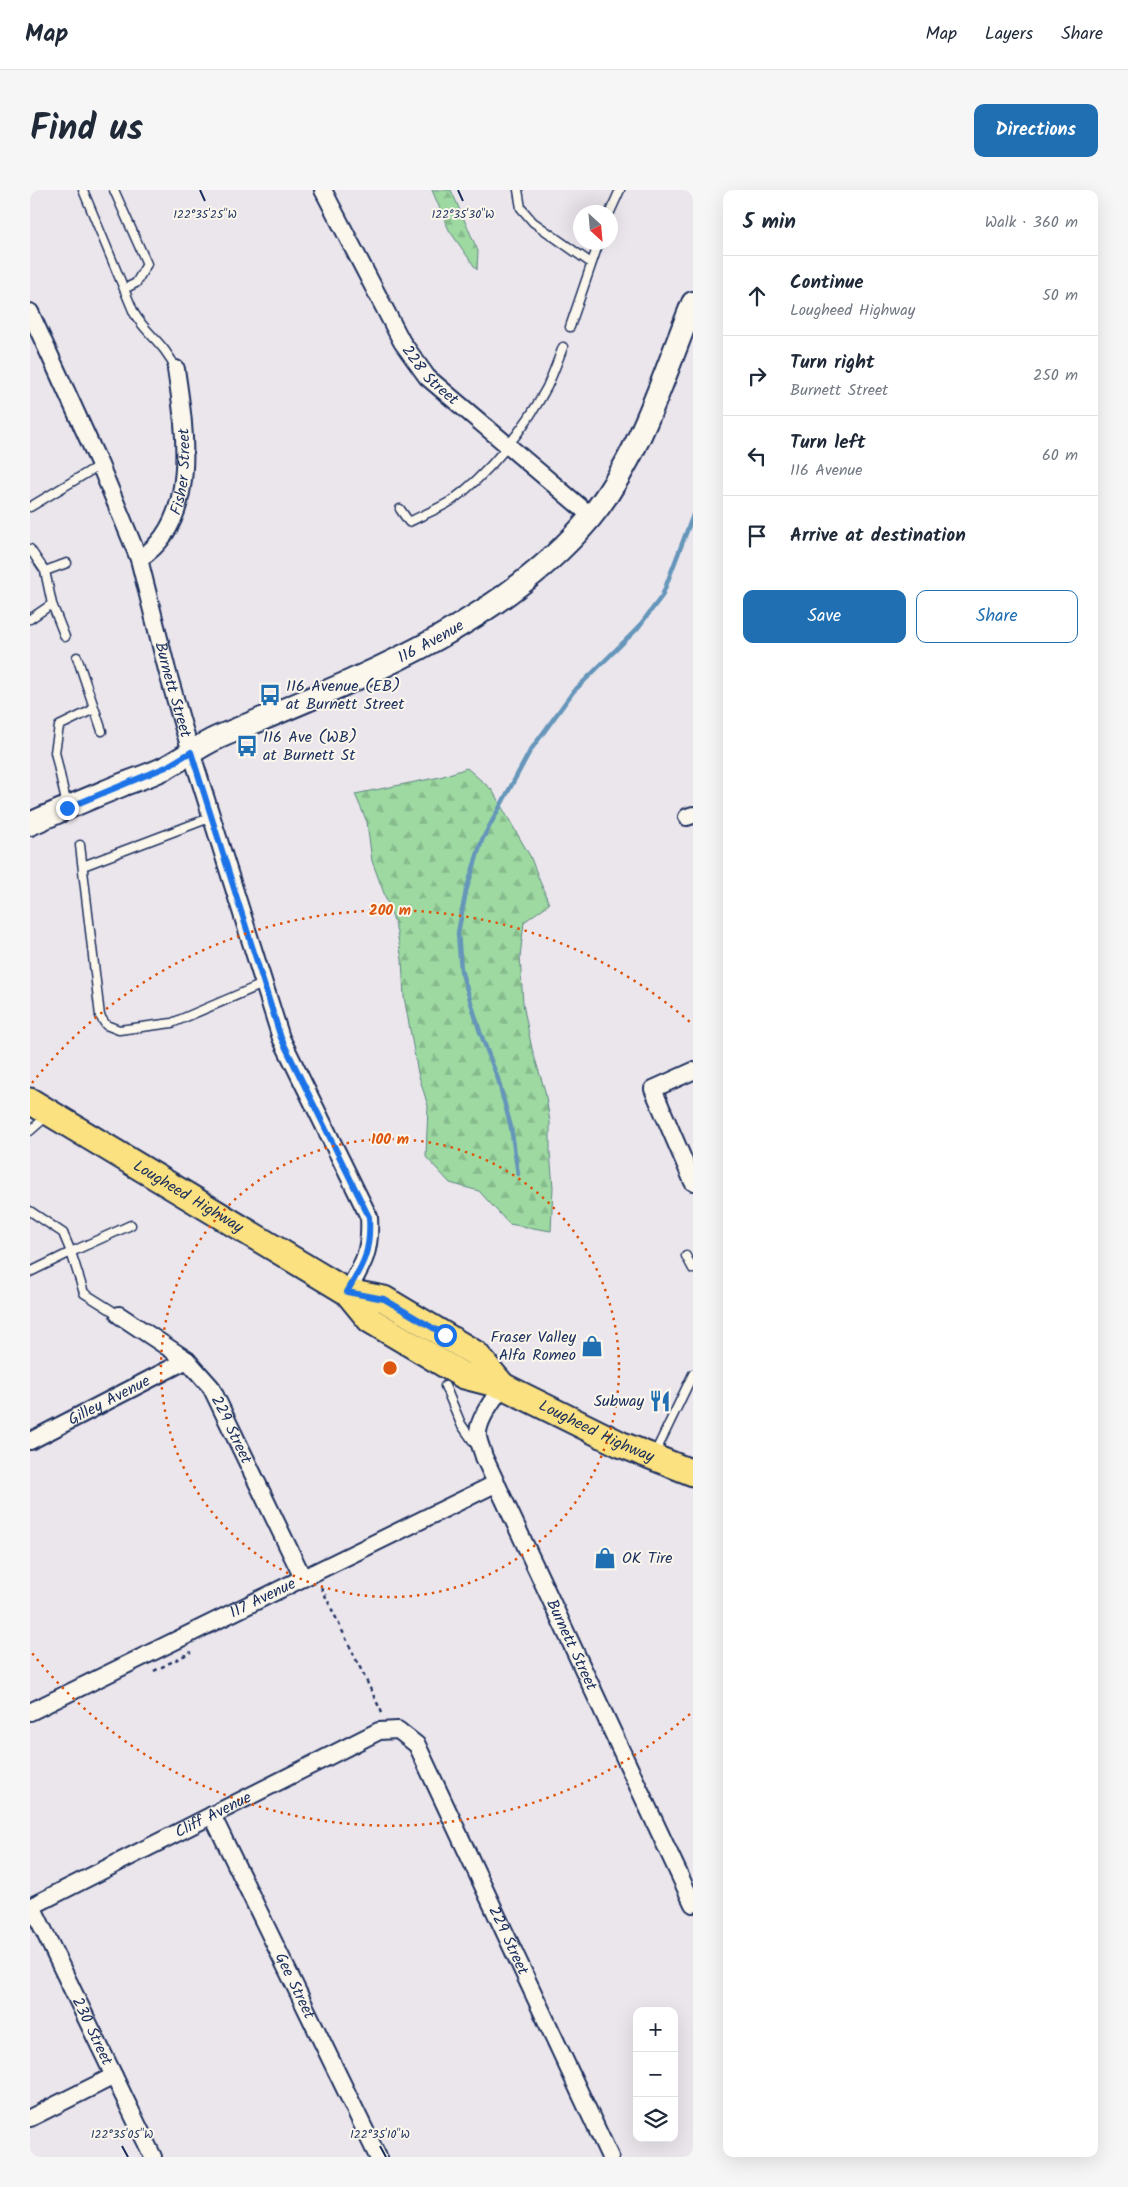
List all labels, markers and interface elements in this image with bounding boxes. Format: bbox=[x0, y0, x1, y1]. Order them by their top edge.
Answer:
text: Map bbox=[25, 15, 68, 54]
text: Map bbox=[926, 20, 957, 49]
text: Layers bbox=[985, 20, 1033, 49]
text: Share bbox=[1061, 20, 1103, 49]
text: Find us bbox=[30, 102, 143, 158]
button: Directions bbox=[974, 104, 1098, 157]
text: 122°35'25"W bbox=[173, 205, 237, 224]
text: 122°35'30"W bbox=[431, 205, 495, 224]
north arrow bbox=[573, 205, 618, 250]
text: 5 min bbox=[743, 206, 796, 239]
text: Walk · 360 m bbox=[985, 210, 1078, 235]
text: Continue bbox=[790, 268, 863, 298]
icon: ahead bbox=[743, 282, 771, 310]
text: 50 m bbox=[1042, 283, 1078, 308]
text: Lougheed Highway bbox=[790, 298, 915, 323]
street label: 228 Street bbox=[395, 340, 465, 412]
text: Turn right bbox=[790, 348, 875, 378]
icon: right bbox=[743, 362, 771, 390]
text: 250 m bbox=[1033, 363, 1078, 388]
text: Burnett Street bbox=[790, 378, 888, 403]
street label: Fisher Street bbox=[163, 426, 197, 518]
text: Turn left bbox=[790, 428, 865, 458]
icon: left bbox=[743, 442, 771, 470]
text: 60 m bbox=[1042, 443, 1078, 468]
text: 116 Avenue bbox=[790, 458, 862, 483]
text: Arrive at destination bbox=[790, 521, 966, 551]
icon: arrive bbox=[743, 522, 771, 550]
button: Save bbox=[743, 590, 906, 643]
button: Share bbox=[916, 590, 1078, 643]
street label: 116 Avenue bbox=[393, 613, 469, 670]
street label: Burnett Street bbox=[148, 639, 199, 741]
place label: 116 Avenue (EB) at Burnett Street bbox=[286, 674, 405, 717]
bus stop icon: 116 Avenue (EB) at Burnett Street bbox=[257, 682, 283, 708]
place label: 116 Ave (WB) at Burnett St bbox=[263, 725, 357, 768]
bus stop icon: 116 Ave (WB) at Burnett St bbox=[234, 733, 260, 759]
route end bbox=[56, 797, 79, 820]
text: 200 m bbox=[369, 899, 411, 923]
text: 100 m bbox=[371, 1128, 409, 1152]
street label: Lougheed Highway bbox=[128, 1153, 249, 1240]
route start bbox=[434, 1324, 457, 1347]
place label: Fraser Valley Alfa Romeo bbox=[491, 1325, 576, 1368]
shop icon: Fraser Valley Alfa Romeo bbox=[579, 1333, 605, 1359]
centre of rings bbox=[381, 1359, 399, 1377]
street label: Gilley Avenue bbox=[63, 1369, 155, 1432]
restaurant icon: Subway bbox=[647, 1388, 673, 1414]
place label: Subway bbox=[594, 1389, 644, 1414]
street label: 229 Street bbox=[204, 1391, 259, 1469]
street label: Lougheed Highway bbox=[535, 1393, 659, 1469]
shop icon: OK Tire bbox=[592, 1545, 618, 1571]
place label: OK Tire bbox=[622, 1546, 673, 1571]
street label: 117 Avenue bbox=[225, 1571, 300, 1625]
street label: Burnett Street bbox=[540, 1595, 604, 1695]
street label: Cliff Avenue bbox=[170, 1785, 256, 1845]
street label: 229 Street bbox=[482, 1902, 536, 1980]
street label: Gee Street bbox=[268, 1948, 322, 2024]
street label: 230 Street bbox=[65, 1993, 120, 2070]
map controls bbox=[633, 2007, 678, 2142]
button: + bbox=[633, 2007, 678, 2052]
button: − bbox=[633, 2052, 678, 2097]
button: layers bbox=[633, 2097, 678, 2142]
text: 122°35'05"W bbox=[91, 2125, 153, 2144]
text: 122°35'10"W bbox=[350, 2125, 410, 2144]

